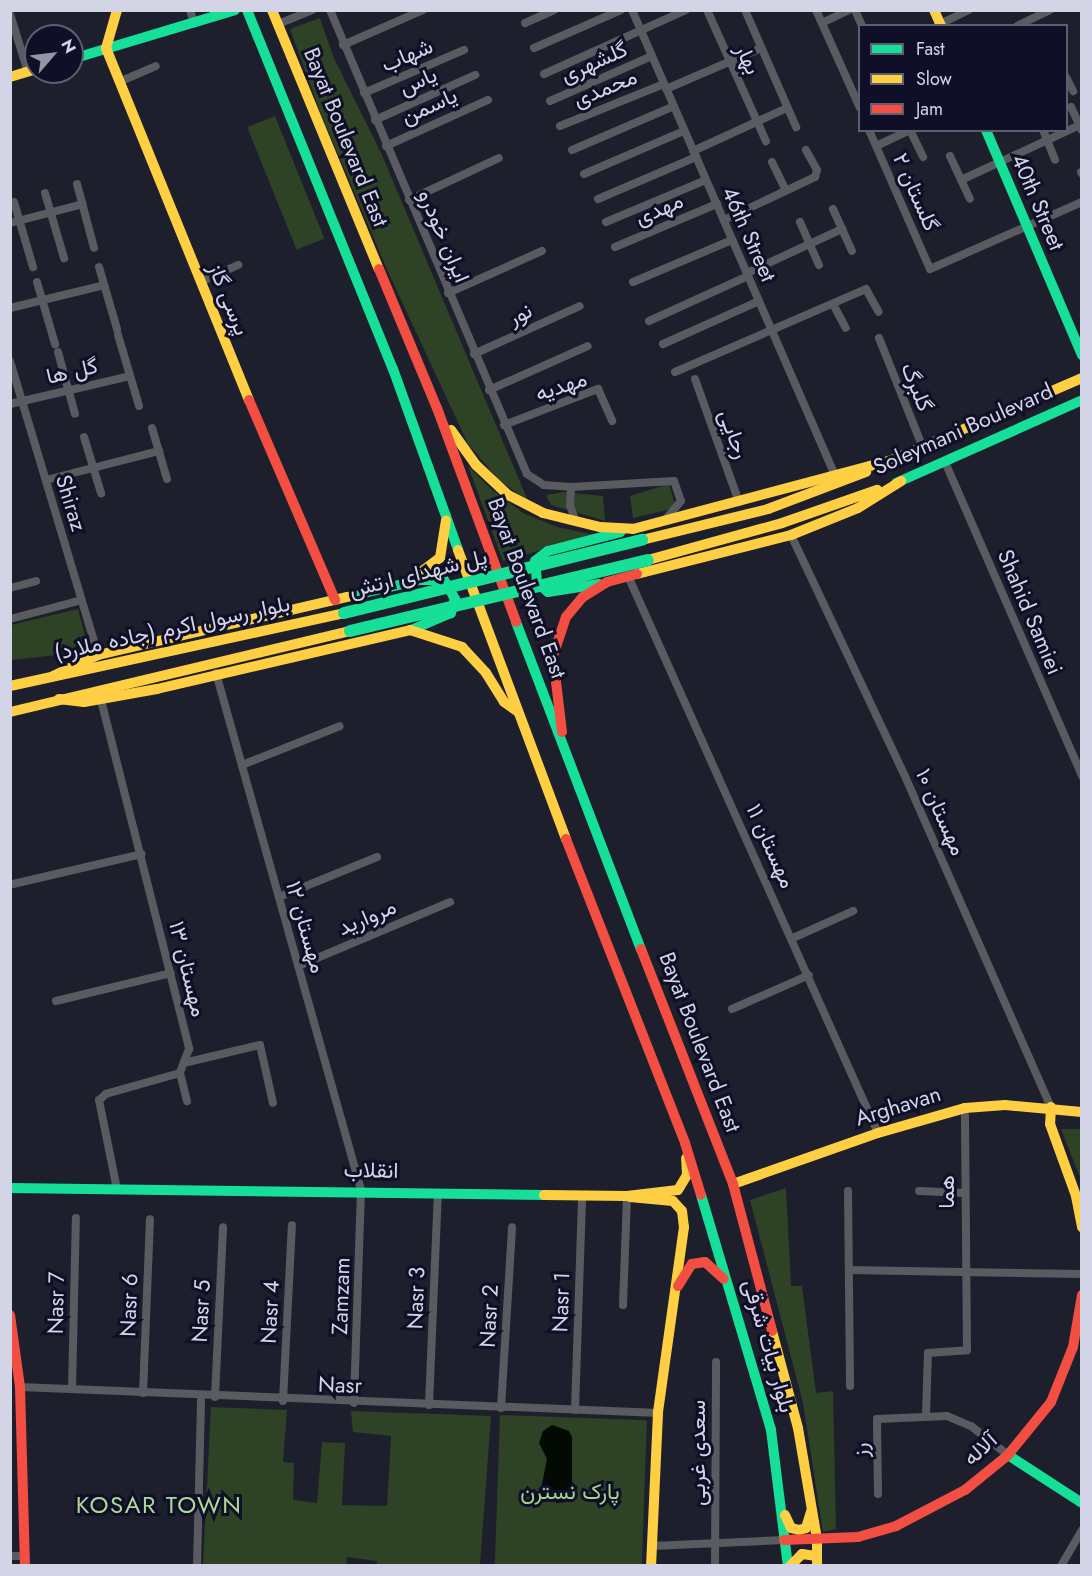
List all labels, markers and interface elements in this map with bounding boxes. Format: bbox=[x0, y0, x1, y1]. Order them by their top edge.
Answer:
north arrow bbox=[24, 24, 84, 84]
legend bbox=[858, 24, 1068, 132]
street label: شهاب bbox=[377, 32, 437, 78]
text: N bbox=[55, 35, 82, 57]
street label: گلشهری bbox=[557, 36, 631, 88]
text: Fast bbox=[916, 36, 945, 62]
street label: بهار bbox=[730, 39, 766, 79]
street label: Bayat Boulevard East bbox=[298, 44, 394, 230]
street label: یاس bbox=[395, 61, 441, 101]
street label: محمدی bbox=[569, 63, 641, 113]
text: Slow bbox=[916, 66, 952, 92]
street label: یاسمن bbox=[397, 82, 461, 130]
text: Jam bbox=[916, 96, 943, 122]
street label: گلستان ۲ bbox=[887, 149, 945, 235]
street label: 40th Street bbox=[1006, 150, 1070, 254]
street label: 46th Street bbox=[716, 182, 782, 286]
street label: ایران خودرو bbox=[413, 186, 475, 286]
street label: مهدی bbox=[631, 187, 687, 231]
street label: پرسی گاز bbox=[203, 259, 255, 339]
street label: نور bbox=[504, 297, 536, 331]
street label: گل ها bbox=[44, 352, 100, 390]
street label: گلبرگ bbox=[895, 359, 939, 415]
street label: مهدیه bbox=[532, 365, 590, 407]
street label: Soleymani Boulevard bbox=[869, 378, 1057, 480]
street label: رجایی bbox=[713, 406, 755, 462]
street label: Shiraz bbox=[50, 472, 92, 534]
street label: Bayat Boulevard East bbox=[482, 494, 572, 682]
street label: پل شهدای ارتش bbox=[346, 543, 490, 603]
street label: Shahid Samiei bbox=[992, 546, 1068, 678]
street label: بلوار رسول اکرم (جاده ملارد) bbox=[52, 590, 292, 666]
street label: مهستان ۱۰ bbox=[910, 764, 972, 860]
street label: مهستان ۱۱ bbox=[741, 800, 801, 892]
street label: مهستان ۱۲ bbox=[280, 878, 332, 976]
street label: مروارید bbox=[334, 893, 400, 941]
street label: مهستان ۱۳ bbox=[163, 918, 213, 1020]
street label: Bayat Boulevard East bbox=[654, 948, 746, 1136]
street label: Arghavan bbox=[852, 1080, 944, 1132]
street label: انقلاب bbox=[343, 1156, 399, 1184]
street label: هما bbox=[934, 1175, 960, 1209]
street label: Zamzam bbox=[326, 1257, 356, 1335]
street label: Nasr 3 bbox=[402, 1266, 430, 1330]
street label: Nasr 1 bbox=[547, 1271, 575, 1333]
street label: Nasr 7 bbox=[42, 1272, 70, 1334]
street label: Nasr 6 bbox=[115, 1273, 143, 1337]
street label: بلوار بیات شرقی bbox=[737, 1276, 801, 1416]
street label: Nasr 5 bbox=[186, 1279, 216, 1343]
street label: Nasr 4 bbox=[255, 1280, 285, 1344]
street label: Nasr 2 bbox=[474, 1284, 504, 1348]
street label: Nasr bbox=[318, 1371, 362, 1399]
street label: سعدی غربی bbox=[685, 1400, 711, 1506]
street label: آلاله bbox=[957, 1427, 1003, 1471]
street label: رز bbox=[847, 1442, 873, 1458]
park label: پارک نسترن bbox=[520, 1479, 620, 1505]
district label: KOSAR TOWN bbox=[76, 1491, 242, 1519]

